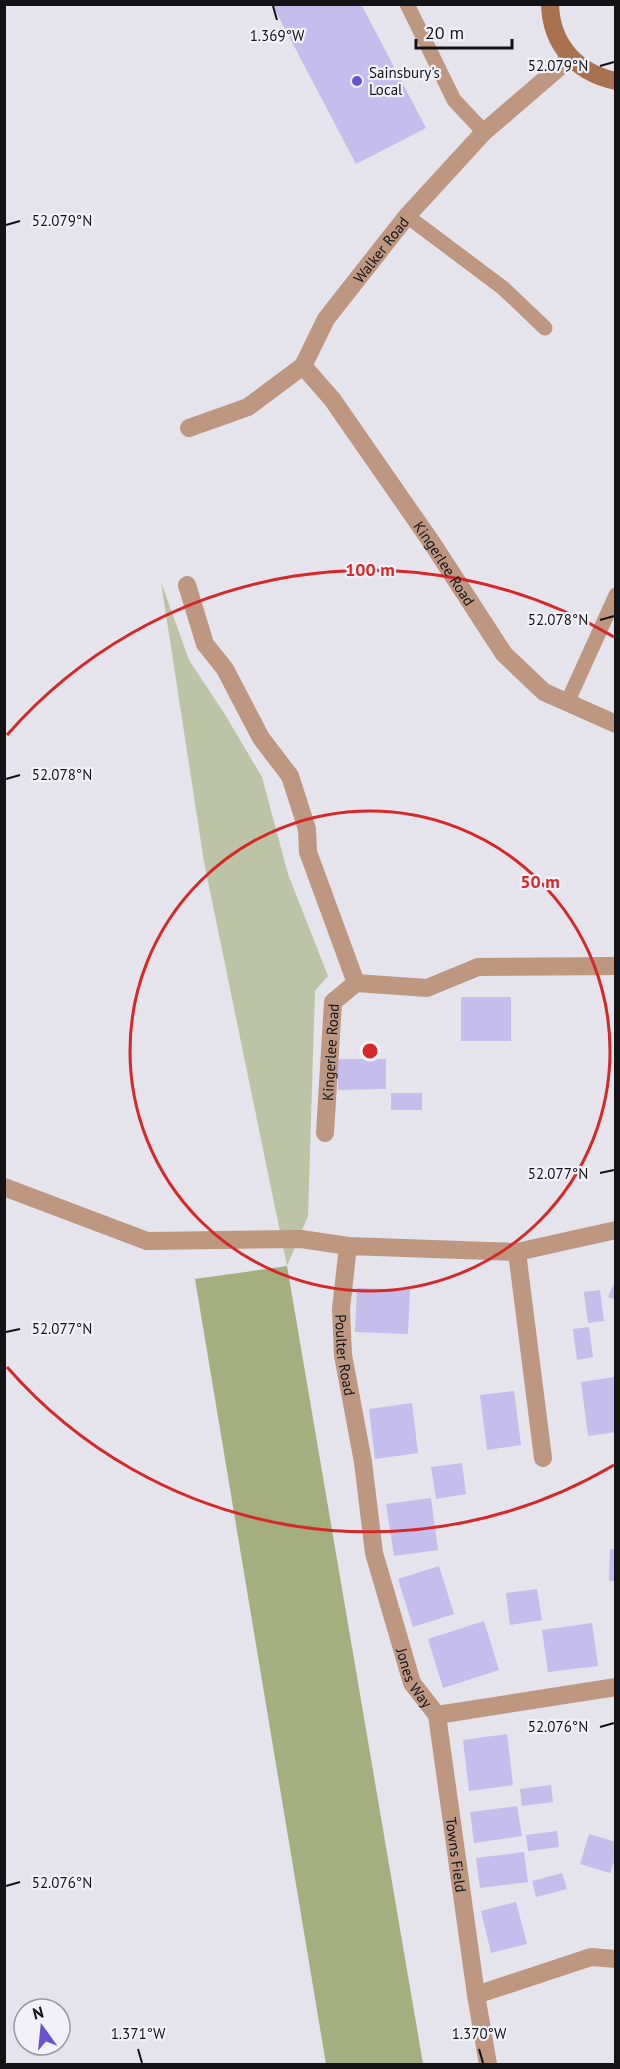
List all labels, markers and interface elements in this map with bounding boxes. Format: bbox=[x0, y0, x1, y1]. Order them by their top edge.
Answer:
scale bar bbox=[416, 12, 512, 50]
text: 20 m bbox=[425, 21, 464, 44]
text: 1.369°W bbox=[250, 26, 305, 45]
text: 52.079°N bbox=[528, 56, 588, 75]
place label: Sainsbury's Local bbox=[369, 63, 440, 99]
marker: Sainsbury's Local bbox=[350, 74, 364, 88]
text: 52.079°N bbox=[32, 211, 92, 230]
street label: Walker Road bbox=[349, 212, 413, 286]
street label: Kingerlee Road bbox=[410, 517, 479, 609]
text: 100 m bbox=[345, 558, 395, 581]
text: 52.078°N bbox=[528, 610, 588, 629]
text: 52.078°N bbox=[32, 765, 92, 784]
text: 50 m bbox=[520, 870, 560, 893]
street label: Kingerlee Road bbox=[317, 1003, 342, 1101]
centre of rings bbox=[360, 1041, 380, 1061]
text: 52.077°N bbox=[528, 1164, 588, 1183]
street label: Poulter Road bbox=[332, 1314, 360, 1397]
text: 52.077°N bbox=[32, 1319, 92, 1338]
street label: Jones Way bbox=[392, 1645, 437, 1711]
text: 52.076°N bbox=[528, 1717, 588, 1736]
street label: Towns Field bbox=[442, 1816, 471, 1893]
text: 52.076°N bbox=[32, 1873, 92, 1892]
north arrow bbox=[12, 1997, 72, 2057]
text: N bbox=[30, 2001, 46, 2024]
text: 1.371°W bbox=[111, 2024, 166, 2043]
text: 1.370°W bbox=[452, 2024, 507, 2043]

